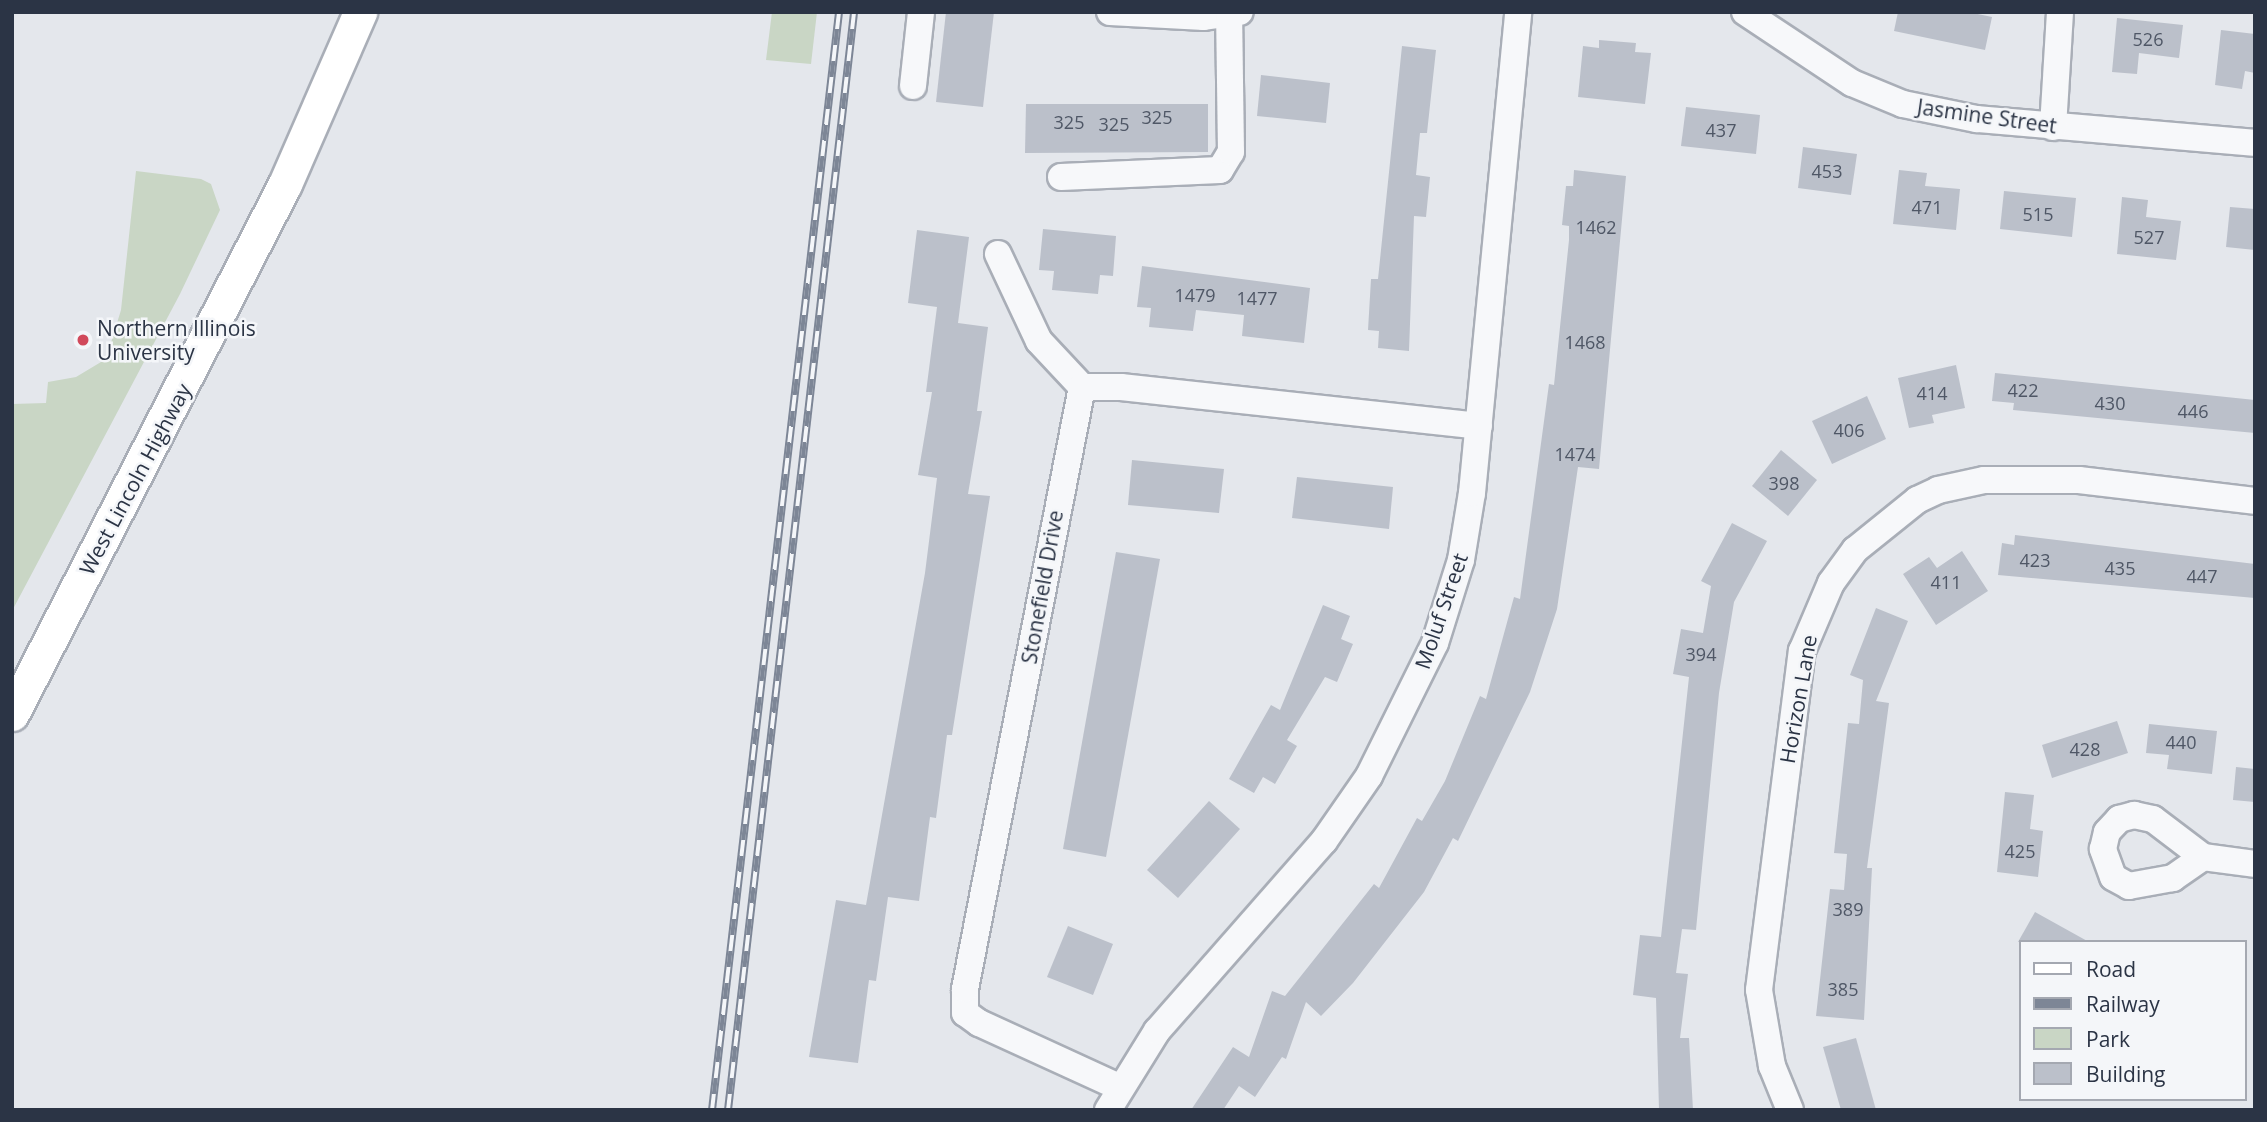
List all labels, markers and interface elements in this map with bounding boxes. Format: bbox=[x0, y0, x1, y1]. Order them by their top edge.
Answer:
house number: 526 bbox=[2133, 28, 2163, 50]
street label: Jasmine Street bbox=[1916, 94, 2058, 138]
house number: 325 bbox=[1142, 106, 1172, 128]
house number: 325 bbox=[1054, 111, 1084, 133]
house number: 325 bbox=[1099, 113, 1129, 135]
house number: 437 bbox=[1706, 119, 1736, 141]
house number: 453 bbox=[1812, 160, 1842, 182]
house number: 471 bbox=[1912, 196, 1942, 218]
house number: 515 bbox=[2023, 203, 2053, 225]
house number: 1462 bbox=[1575, 216, 1617, 238]
house number: 527 bbox=[2134, 226, 2164, 248]
house number: 1479 bbox=[1174, 284, 1216, 306]
house number: 1477 bbox=[1236, 287, 1278, 309]
place label: Northern Illinois University bbox=[97, 315, 256, 365]
house number: 1468 bbox=[1564, 331, 1606, 353]
marker: Northern Illinois University bbox=[75, 332, 91, 348]
street label: West Lincoln Highway bbox=[74, 379, 196, 579]
house number: 422 bbox=[2008, 379, 2038, 401]
house number: 414 bbox=[1917, 382, 1947, 404]
house number: 430 bbox=[2095, 392, 2125, 414]
house number: 446 bbox=[2178, 400, 2208, 422]
house number: 406 bbox=[1834, 419, 1864, 441]
house number: 1474 bbox=[1554, 443, 1596, 465]
house number: 398 bbox=[1769, 472, 1799, 494]
street label: Stonefield Drive bbox=[1016, 508, 1068, 666]
house number: 423 bbox=[2020, 549, 2050, 571]
street label: Moluf Street bbox=[1409, 550, 1473, 672]
house number: 435 bbox=[2105, 557, 2135, 579]
house number: 447 bbox=[2187, 565, 2217, 587]
house number: 411 bbox=[1931, 571, 1961, 593]
street label: Horizon Lane bbox=[1774, 633, 1822, 765]
house number: 394 bbox=[1686, 643, 1716, 665]
house number: 440 bbox=[2166, 731, 2196, 753]
house number: 428 bbox=[2070, 738, 2100, 760]
house number: 425 bbox=[2005, 840, 2035, 862]
house number: 389 bbox=[1833, 898, 1863, 920]
legend bbox=[2018, 940, 2246, 1101]
text: Road bbox=[2086, 955, 2136, 983]
house number: 385 bbox=[1828, 978, 1858, 1000]
text: Railway bbox=[2086, 990, 2160, 1018]
text: Park bbox=[2086, 1025, 2130, 1053]
text: Building bbox=[2086, 1060, 2165, 1088]

